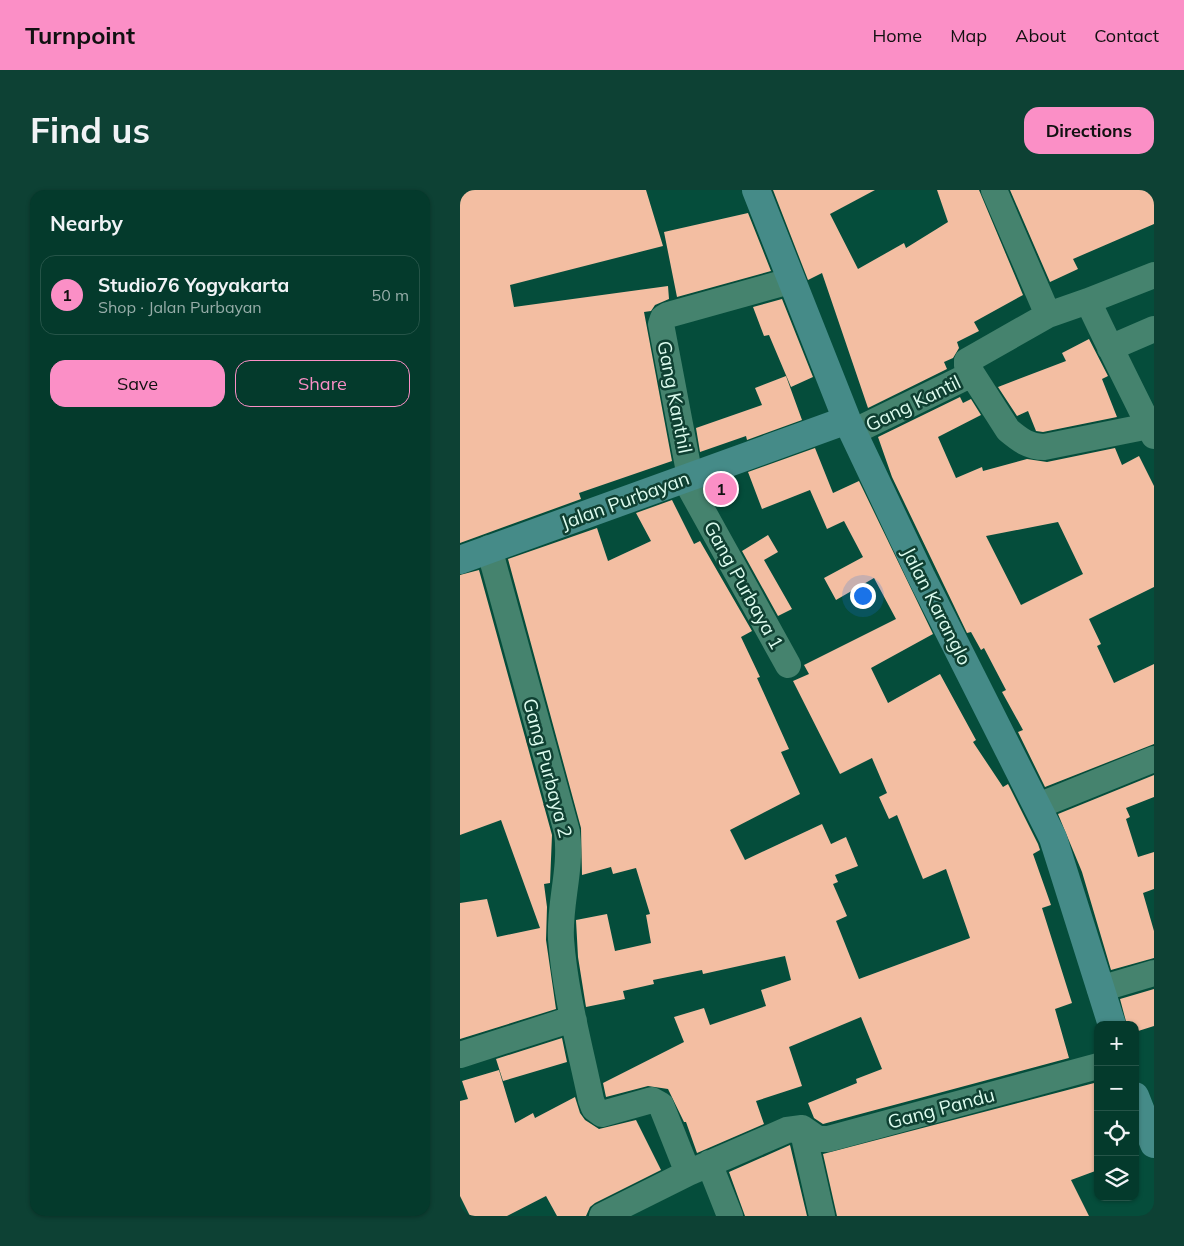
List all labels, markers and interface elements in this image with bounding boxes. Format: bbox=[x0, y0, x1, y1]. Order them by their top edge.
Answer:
text: Turnpoint bbox=[25, 20, 135, 50]
text: Home bbox=[872, 24, 922, 47]
text: Map bbox=[950, 24, 987, 47]
text: About bbox=[1015, 24, 1066, 47]
text: Contact bbox=[1094, 24, 1159, 47]
button: Directions bbox=[1024, 107, 1154, 154]
text: Find us bbox=[30, 108, 150, 152]
text: Nearby bbox=[50, 210, 123, 236]
text: Studio76 Yogyakarta bbox=[98, 273, 289, 297]
text: 1 bbox=[62, 285, 72, 305]
text: 50 m bbox=[372, 285, 409, 305]
text: Shop · Jalan Purbayan bbox=[98, 297, 262, 317]
street label: Gang Kanthil bbox=[652, 339, 698, 455]
button: Save bbox=[50, 360, 225, 407]
button: Share bbox=[235, 360, 410, 407]
street label: Gang Kantil bbox=[861, 370, 965, 436]
street label: Jalan Purbayan bbox=[558, 466, 692, 534]
pin: 1 bbox=[705, 470, 737, 508]
street label: Gang Purbaya 1 bbox=[699, 517, 789, 653]
street label: Jalan Karanglo bbox=[897, 543, 977, 669]
your location bbox=[850, 583, 876, 609]
street label: Gang Purbaya 2 bbox=[518, 696, 578, 840]
map controls bbox=[1094, 1021, 1139, 1201]
button: + bbox=[1094, 1021, 1139, 1066]
button: − bbox=[1094, 1066, 1139, 1111]
street label: Gang Pandu bbox=[885, 1082, 997, 1134]
button: locate bbox=[1094, 1111, 1139, 1156]
button: layers bbox=[1094, 1156, 1139, 1201]

